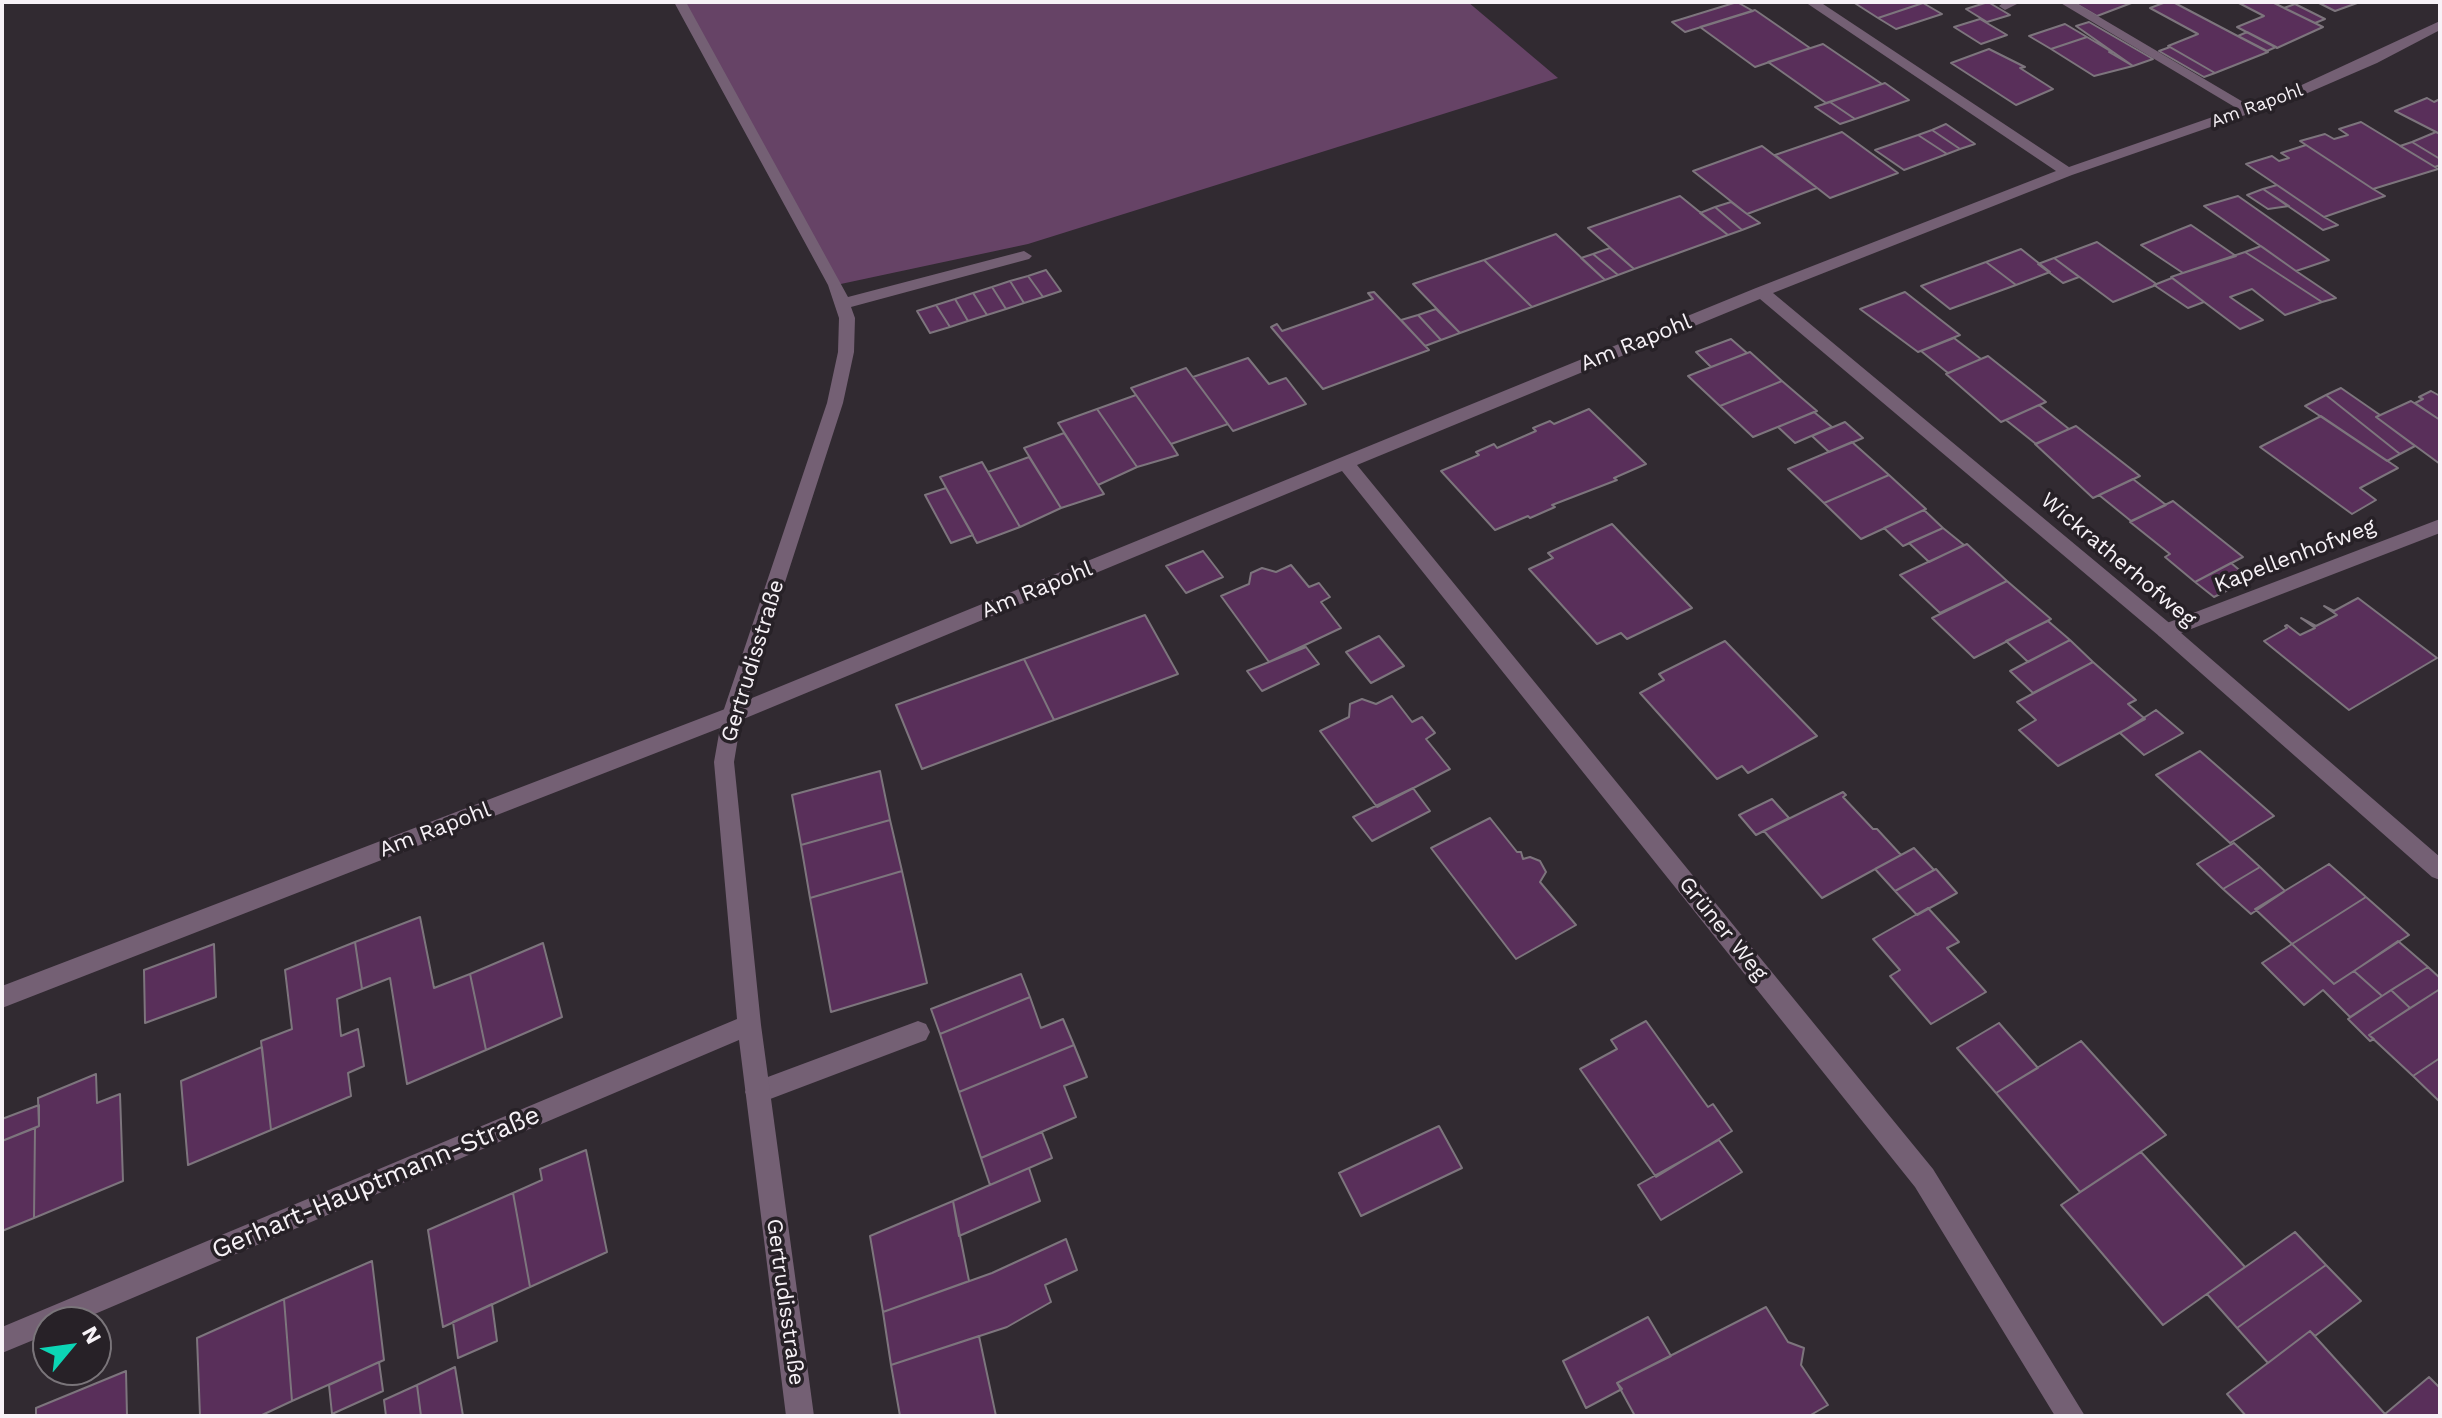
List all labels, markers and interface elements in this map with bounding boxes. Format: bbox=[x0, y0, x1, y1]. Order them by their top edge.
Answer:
street label: Am Rapohl bbox=[2208, 79, 2306, 133]
street label: Am Rapohl bbox=[1577, 309, 1695, 377]
street label: Wickratherhofweg bbox=[2035, 487, 2201, 633]
street label: Kapellenhofweg bbox=[2211, 513, 2379, 599]
street label: Am Rapohl bbox=[978, 556, 1096, 624]
street label: Gertrudisstraße bbox=[716, 577, 790, 745]
street label: Am Rapohl bbox=[375, 797, 495, 863]
street label: Grüner Weg bbox=[1673, 872, 1773, 986]
street label: Gerhart-Hauptmann-Straße bbox=[207, 1100, 545, 1266]
street label: Gertrudisstraße bbox=[760, 1217, 810, 1387]
north arrow bbox=[32, 1306, 112, 1386]
text: N bbox=[77, 1322, 107, 1348]

